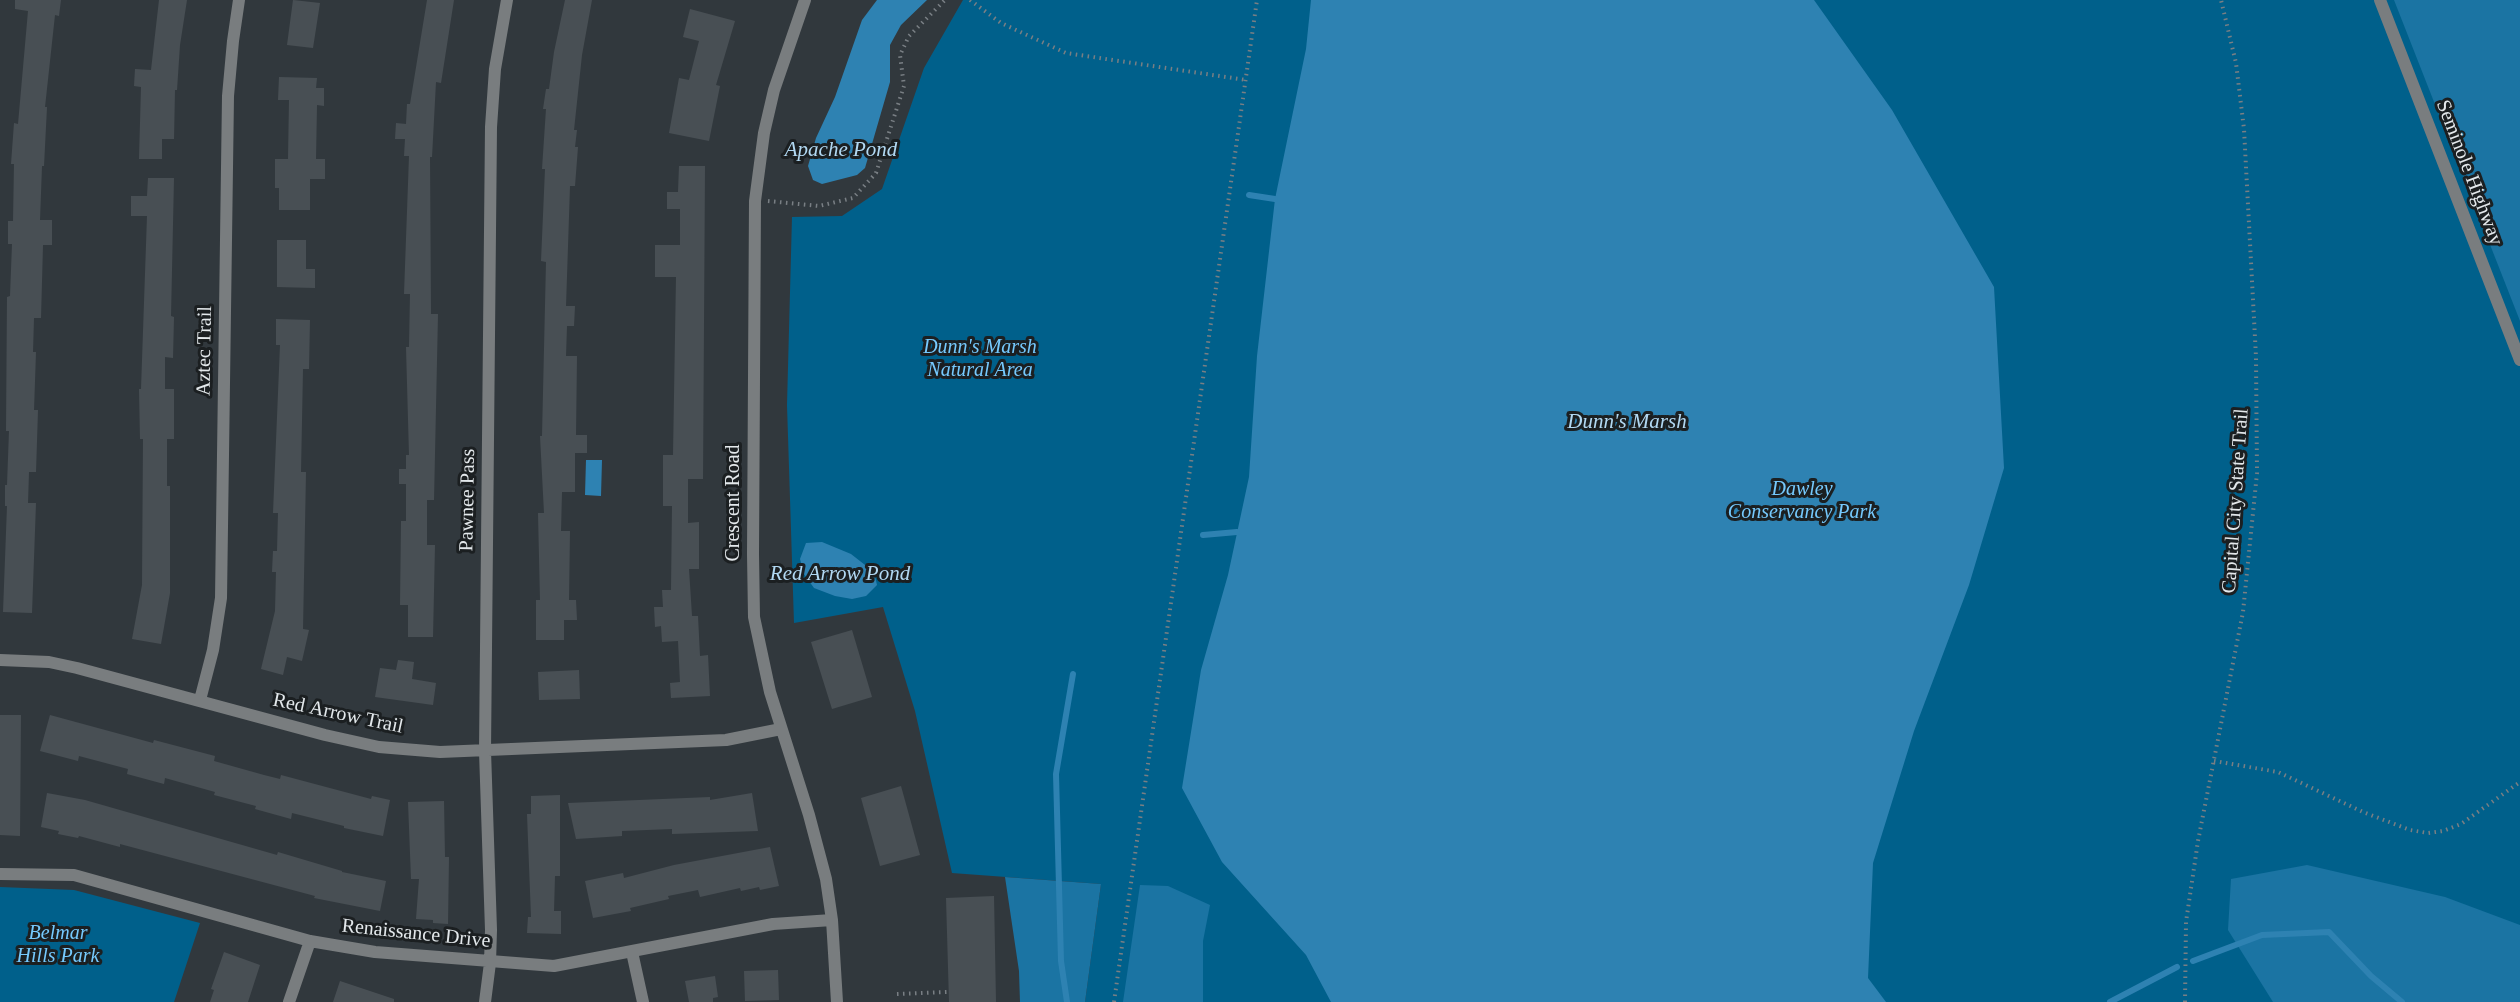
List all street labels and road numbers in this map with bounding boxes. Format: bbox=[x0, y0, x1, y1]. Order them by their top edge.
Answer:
street label: Seminole Highway bbox=[2430, 97, 2508, 249]
street label: Aztec Trail bbox=[192, 306, 218, 396]
street label: Capital City State Trail bbox=[2218, 408, 2254, 594]
street label: Crescent Road bbox=[722, 444, 746, 562]
street label: Pawnee Pass bbox=[455, 448, 481, 552]
street label: Red Arrow Trail bbox=[271, 688, 405, 740]
street label: Renaissance Drive bbox=[340, 914, 492, 954]

